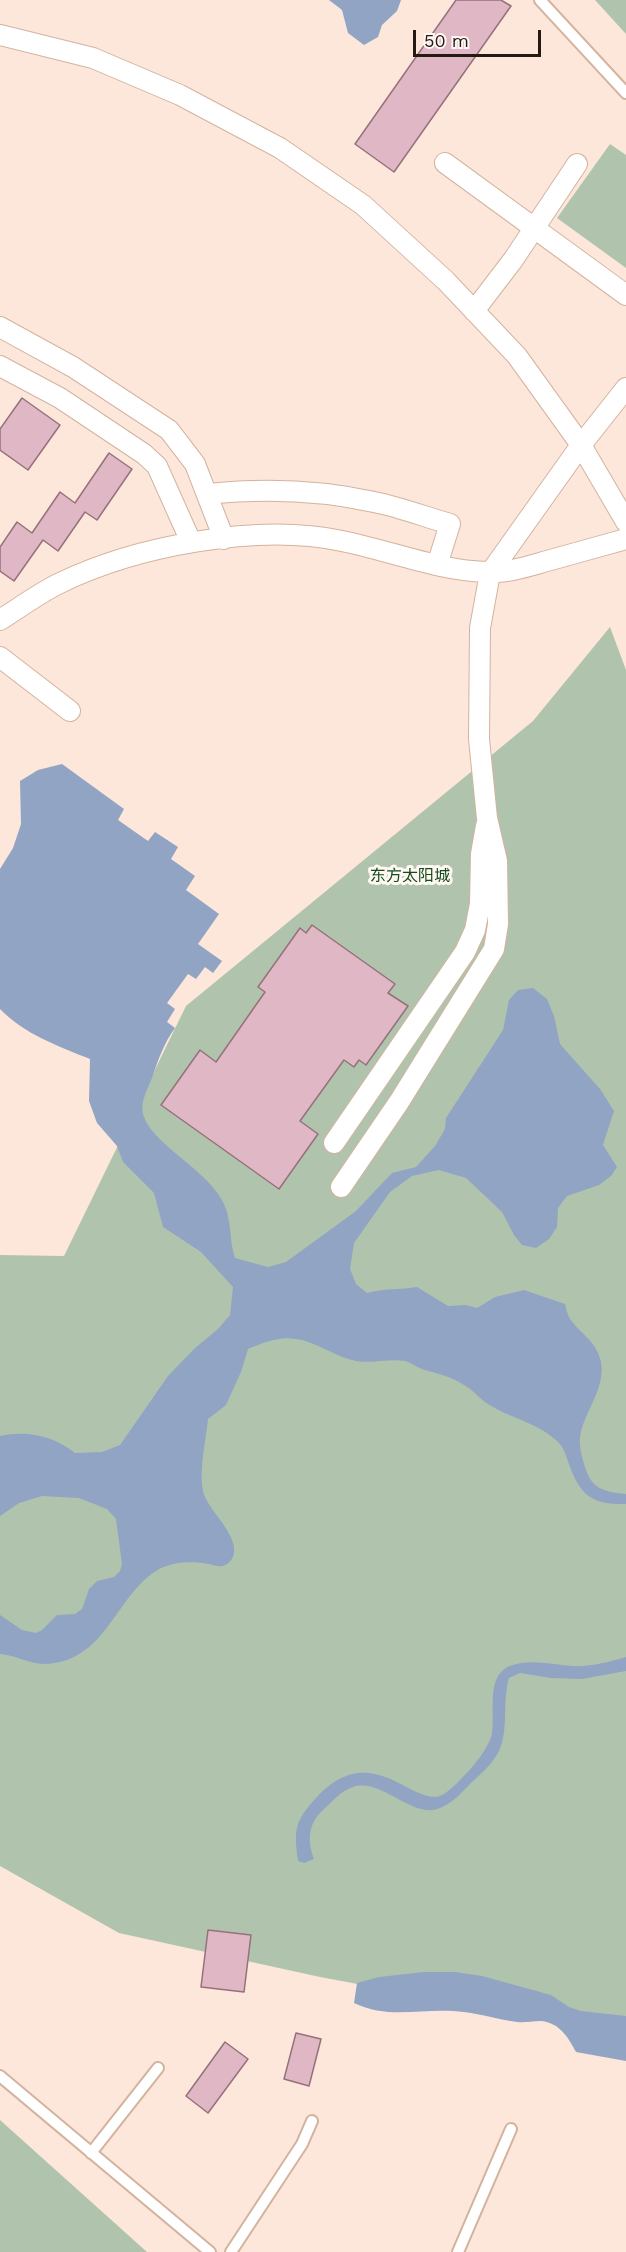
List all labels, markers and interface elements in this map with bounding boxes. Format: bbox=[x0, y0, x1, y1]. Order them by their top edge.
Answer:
scale bar bbox=[416, 18, 544, 56]
text: 50 m bbox=[424, 30, 469, 51]
district label: 东方太阳城 bbox=[370, 866, 450, 886]

